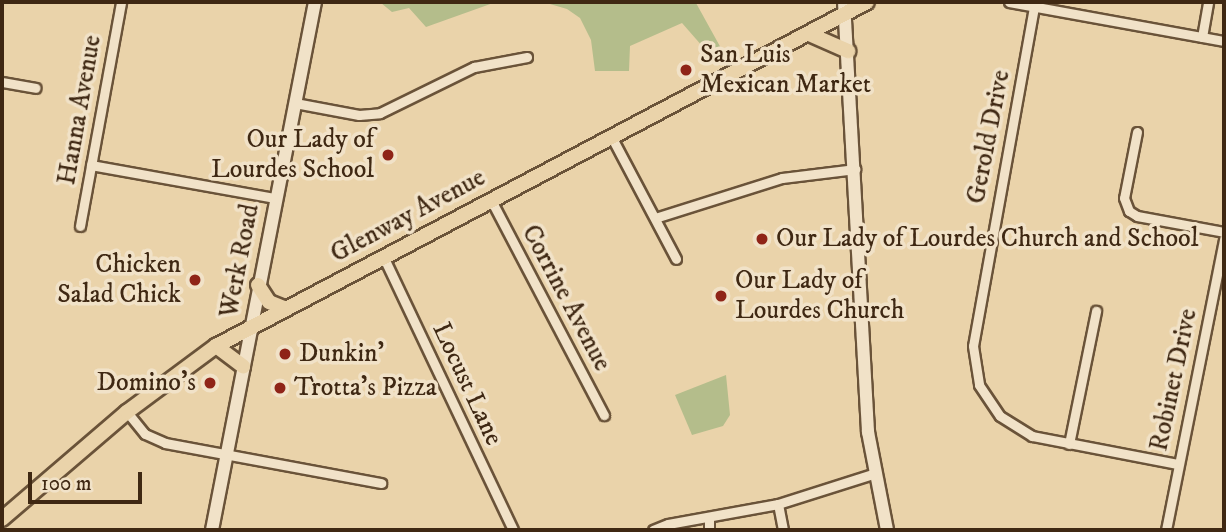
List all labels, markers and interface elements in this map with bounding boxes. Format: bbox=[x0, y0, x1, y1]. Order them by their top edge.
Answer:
street label: Hanna Avenue bbox=[51, 33, 109, 187]
place label: San Luis Mexican Market bbox=[700, 39, 871, 100]
marker: San Luis Mexican Market bbox=[678, 62, 694, 78]
street label: Gerold Drive bbox=[961, 68, 1017, 206]
place label: Our Lady of Lourdes School bbox=[211, 124, 374, 186]
marker: Our Lady of Lourdes School bbox=[380, 147, 396, 163]
street label: Glenway Avenue bbox=[325, 162, 491, 270]
street label: Werk Road bbox=[214, 201, 266, 321]
street label: Corrine Avenue bbox=[515, 220, 617, 376]
place label: Our Lady of Lourdes Church and School bbox=[776, 223, 1198, 255]
marker: Our Lady of Lourdes Church and School bbox=[754, 231, 770, 247]
place label: Chicken Salad Chick bbox=[57, 249, 181, 310]
place label: Our Lady of Lourdes Church bbox=[735, 265, 904, 326]
marker: Chicken Salad Chick bbox=[187, 272, 203, 288]
marker: Our Lady of Lourdes Church bbox=[713, 288, 729, 304]
street label: Robinet Drive bbox=[1144, 306, 1204, 454]
street label: Locust Lane bbox=[425, 318, 509, 450]
place label: Dunkin' bbox=[299, 338, 384, 370]
marker: Dunkin' bbox=[277, 346, 293, 362]
place label: Domino's bbox=[97, 367, 196, 399]
place label: Trotta’s Pizza bbox=[294, 372, 437, 404]
marker: Domino's bbox=[202, 375, 218, 391]
marker: Trotta’s Pizza bbox=[272, 380, 288, 396]
scale bar bbox=[32, 458, 145, 502]
text: 100 m bbox=[41, 471, 92, 497]

